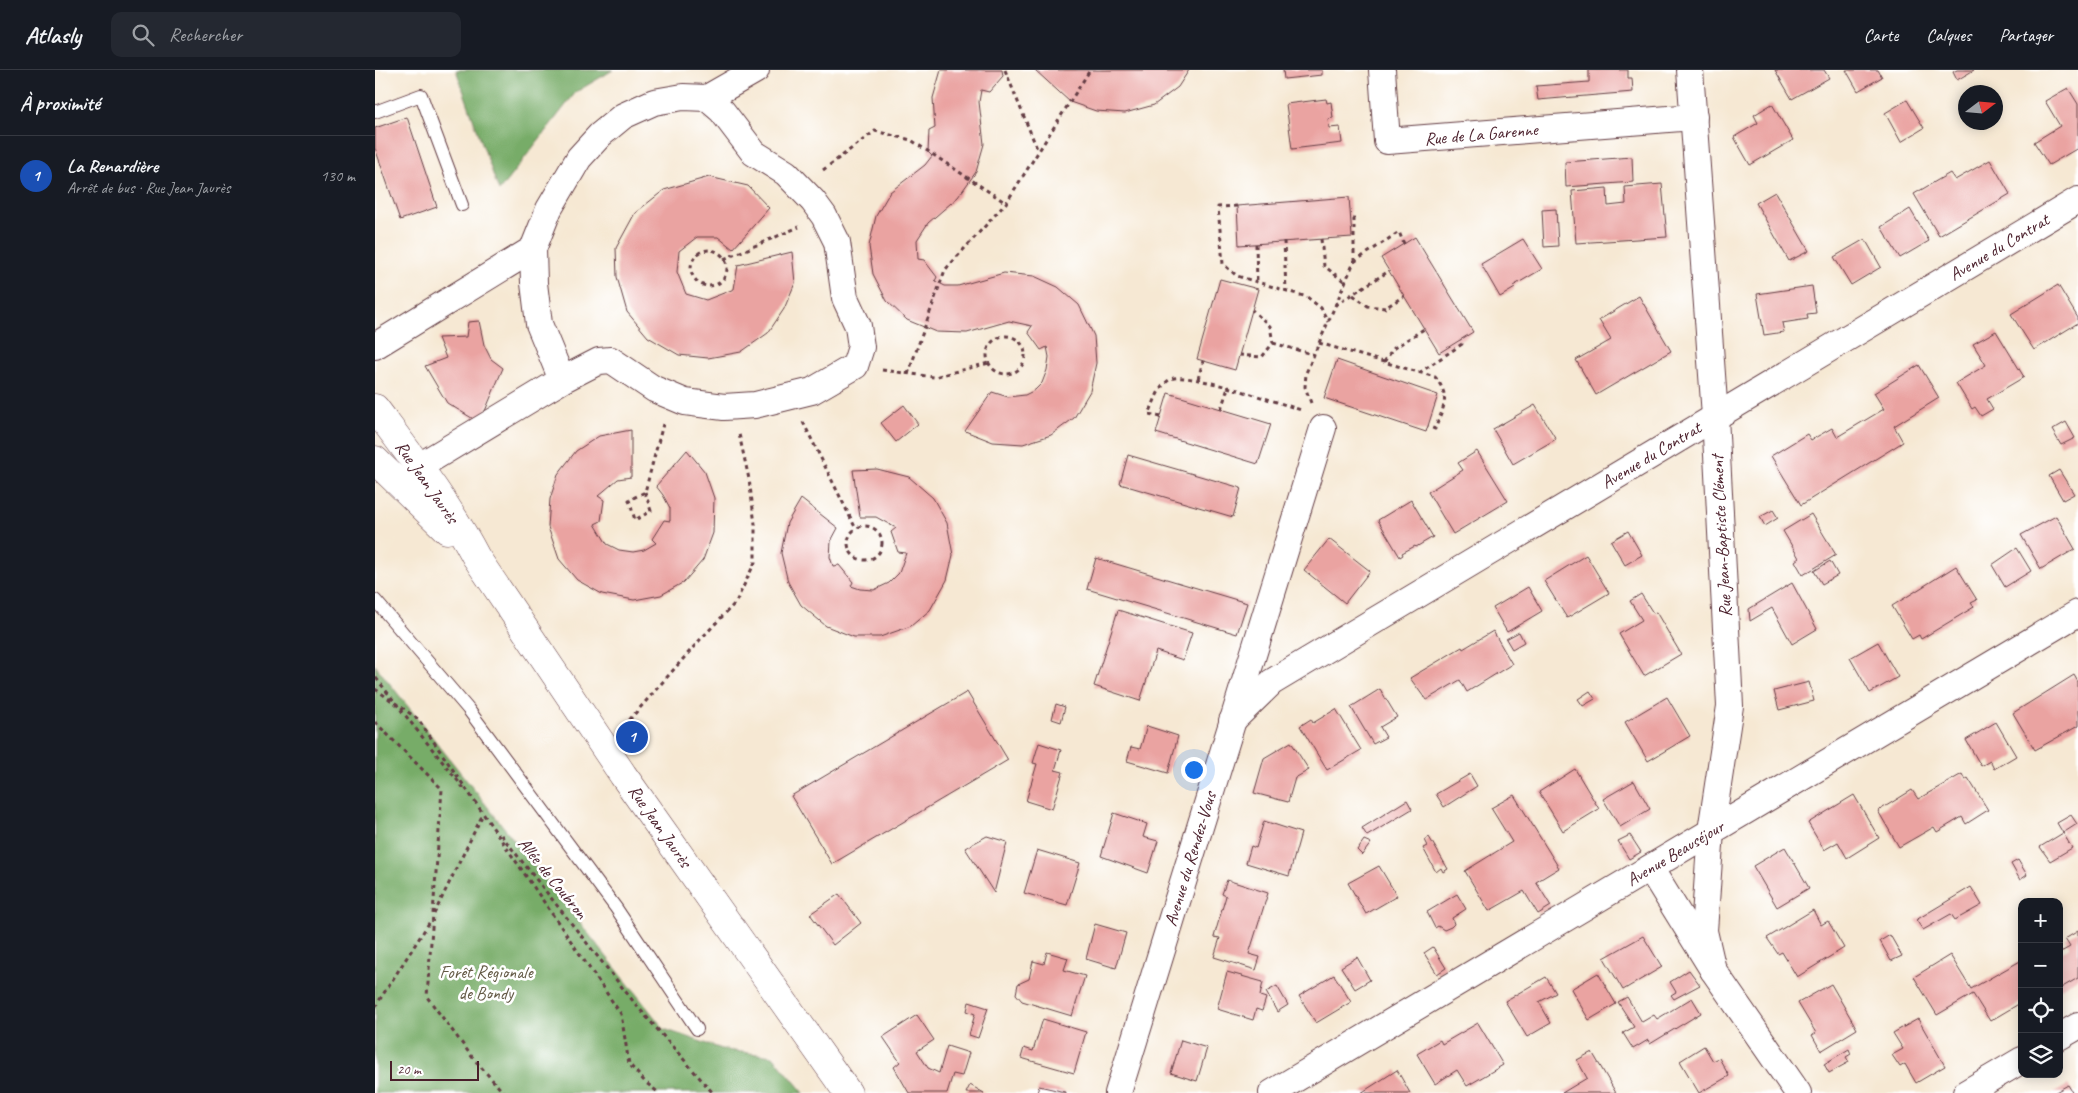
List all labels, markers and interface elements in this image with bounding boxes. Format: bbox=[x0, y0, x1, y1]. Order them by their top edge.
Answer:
search box bbox=[111, 12, 461, 57]
text: Atlasly bbox=[25, 20, 81, 50]
icon: search bbox=[129, 21, 157, 49]
text: Rechercher bbox=[169, 23, 242, 47]
text: Carte bbox=[1864, 24, 1898, 46]
text: Calques bbox=[1926, 24, 1971, 46]
text: Partager bbox=[1999, 24, 2053, 46]
north arrow bbox=[1958, 85, 2003, 130]
text: À proximité bbox=[20, 90, 100, 116]
street label: Rue de La Garenne bbox=[1423, 118, 1540, 150]
text: La Renardière bbox=[67, 154, 158, 178]
text: 1 bbox=[32, 166, 40, 186]
text: 130 m bbox=[321, 166, 355, 186]
text: Arrêt de bus · Rue Jean Jaurès bbox=[67, 178, 230, 198]
street label: Avenue du Contrat bbox=[1945, 208, 2055, 285]
street label: Avenue du Contrat bbox=[1597, 416, 1707, 493]
street label: Rue Jean Jaurès bbox=[391, 437, 464, 529]
street label: Rue Jean-Baptiste Clément bbox=[1706, 451, 1736, 618]
pin: 1 bbox=[616, 718, 648, 756]
your location bbox=[1181, 757, 1207, 783]
street label: Rue Jean Jaurès bbox=[624, 781, 697, 873]
street label: Avenue du Rendez-Vous bbox=[1159, 787, 1221, 929]
street label: Avenue Beauséjour bbox=[1622, 814, 1729, 891]
street label: Allée de Coubron bbox=[513, 833, 593, 924]
map controls bbox=[2018, 898, 2063, 1078]
button: + bbox=[2018, 898, 2063, 943]
button: − bbox=[2018, 943, 2063, 988]
park label: Forêt Régionale de Bondy bbox=[440, 961, 534, 1004]
button: locate bbox=[2018, 988, 2063, 1033]
button: layers bbox=[2018, 1033, 2063, 1078]
scale bar bbox=[390, 1058, 479, 1081]
text: 20 m bbox=[397, 1061, 421, 1078]

